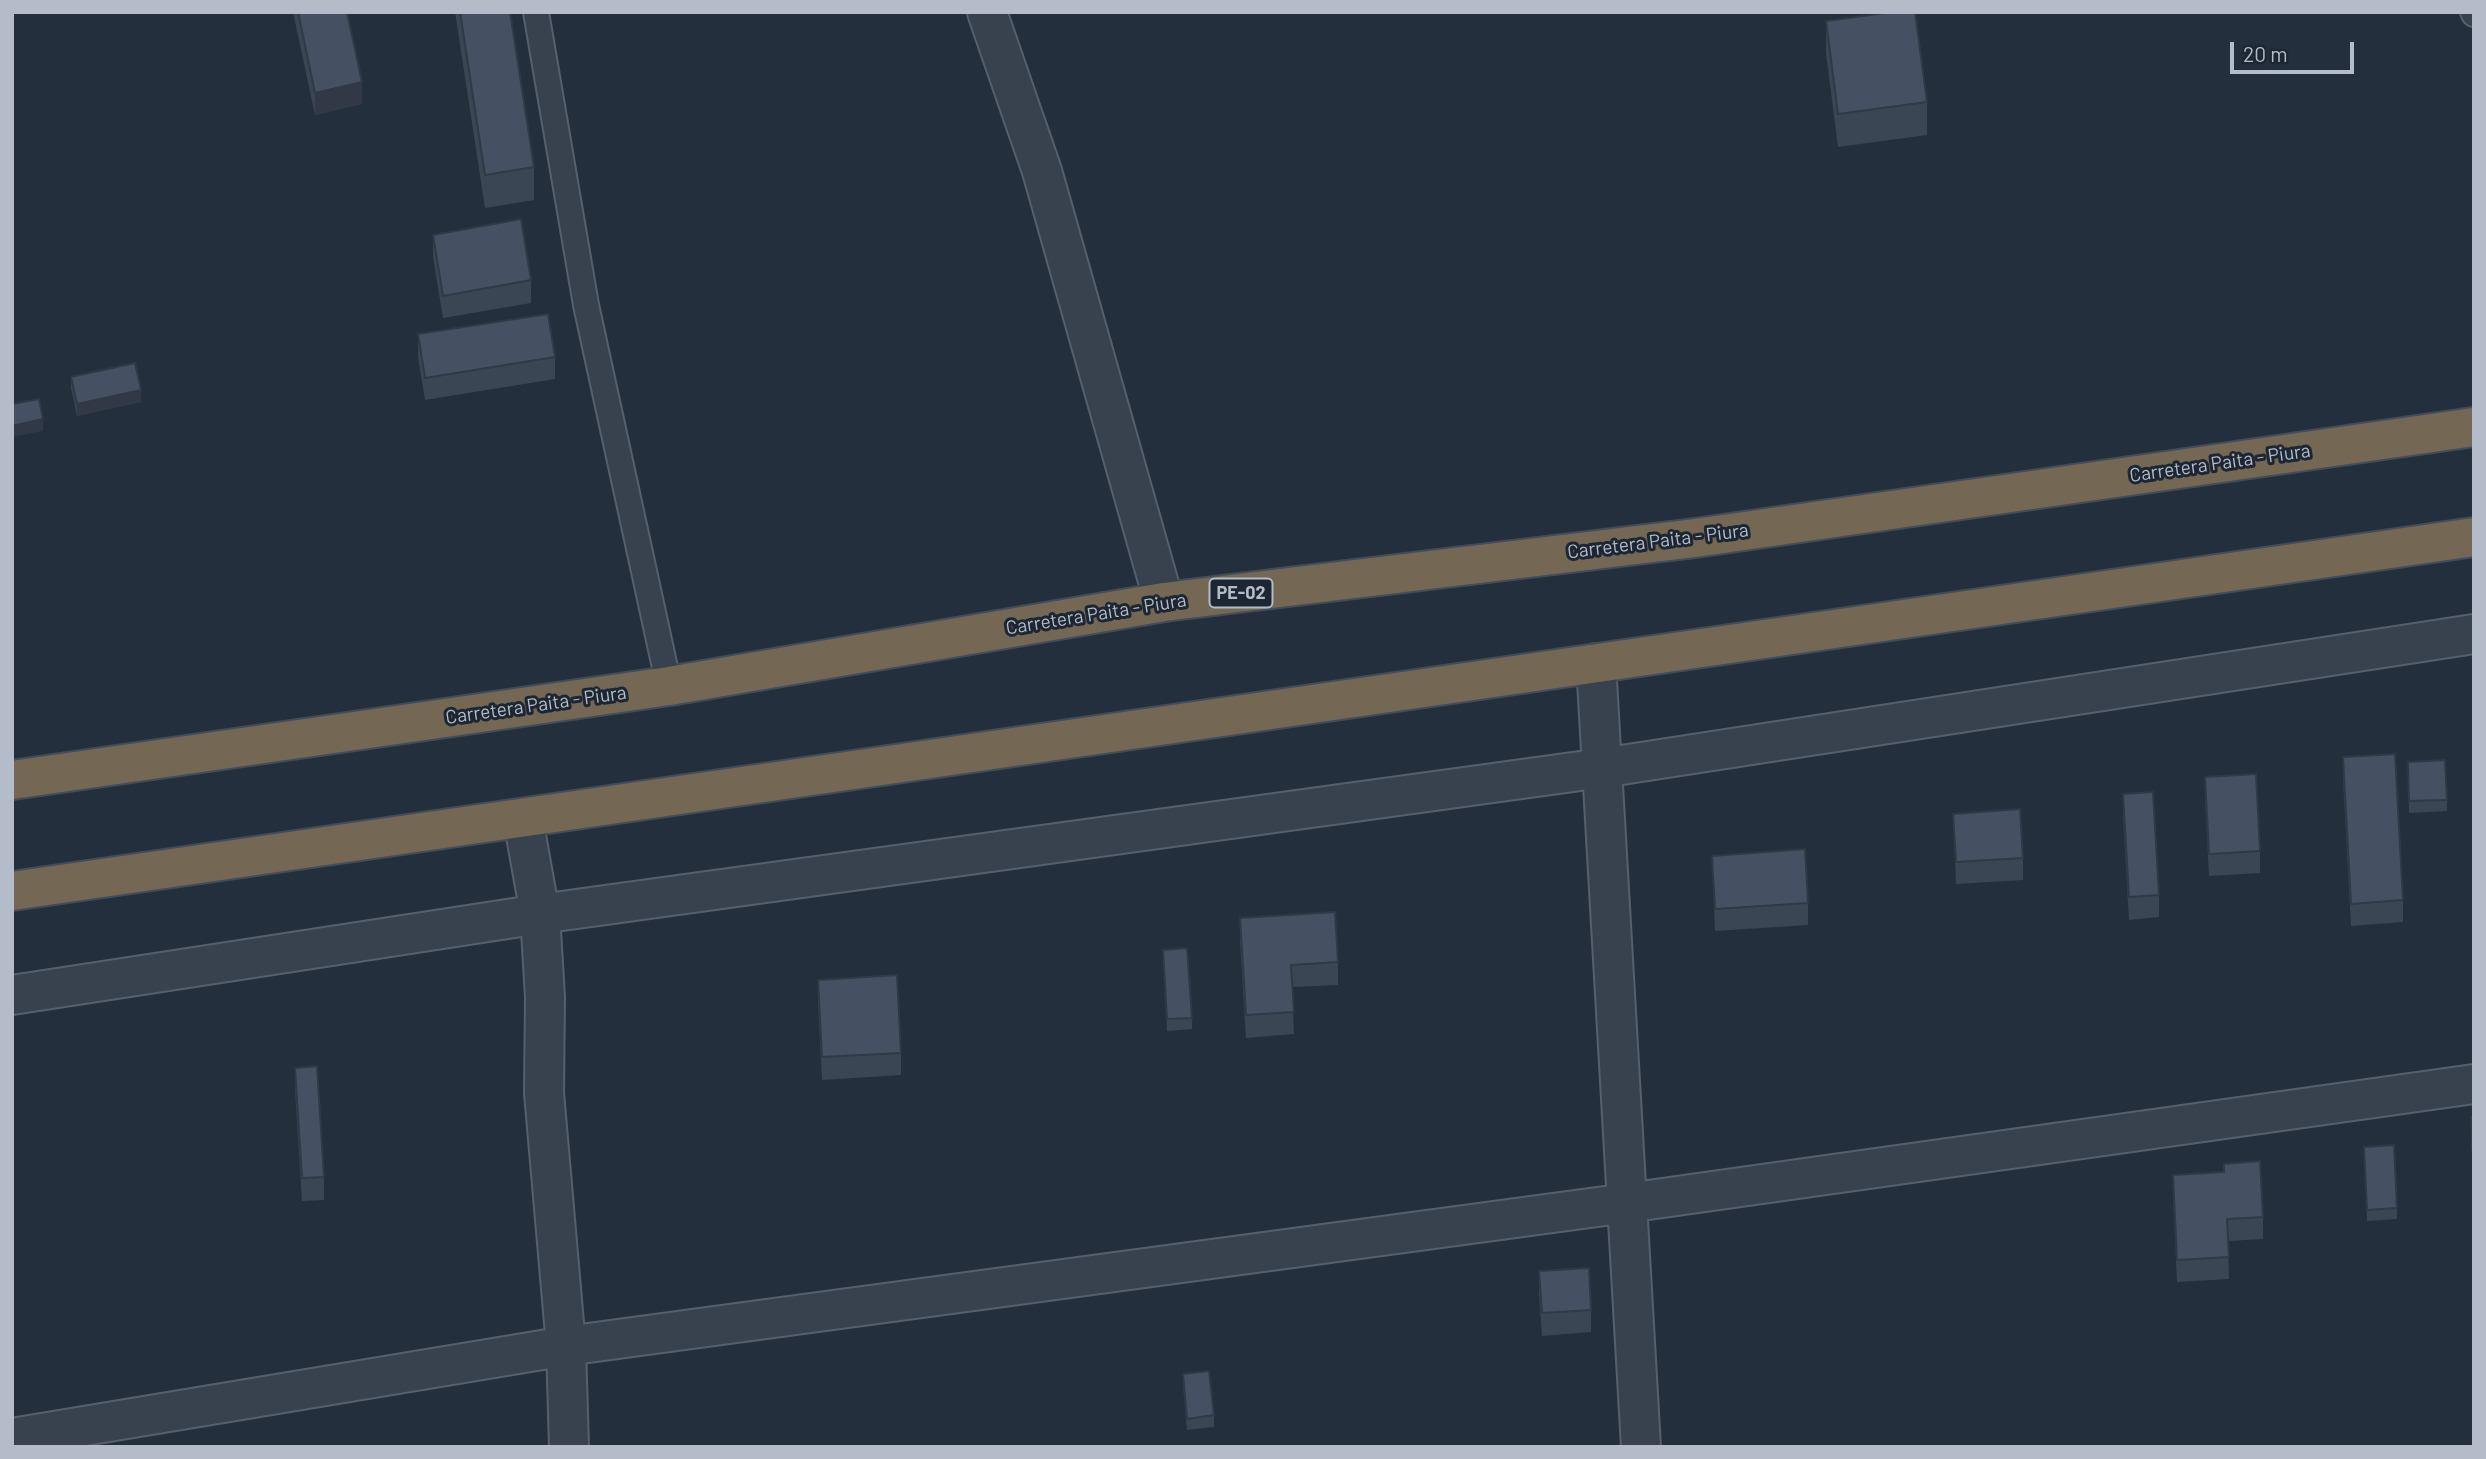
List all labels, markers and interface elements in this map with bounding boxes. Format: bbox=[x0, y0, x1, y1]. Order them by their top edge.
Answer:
scale bar bbox=[2234, 28, 2358, 72]
text: 20 m bbox=[2243, 41, 2288, 66]
street label: Carretera Paita - Piura bbox=[2128, 439, 2312, 487]
street label: Carretera Paita - Piura bbox=[1566, 519, 1750, 563]
road number: PE-02 bbox=[1210, 578, 1272, 608]
street label: Carretera Paita - Piura bbox=[1004, 588, 1188, 640]
street label: Carretera Paita - Piura bbox=[444, 681, 628, 729]

